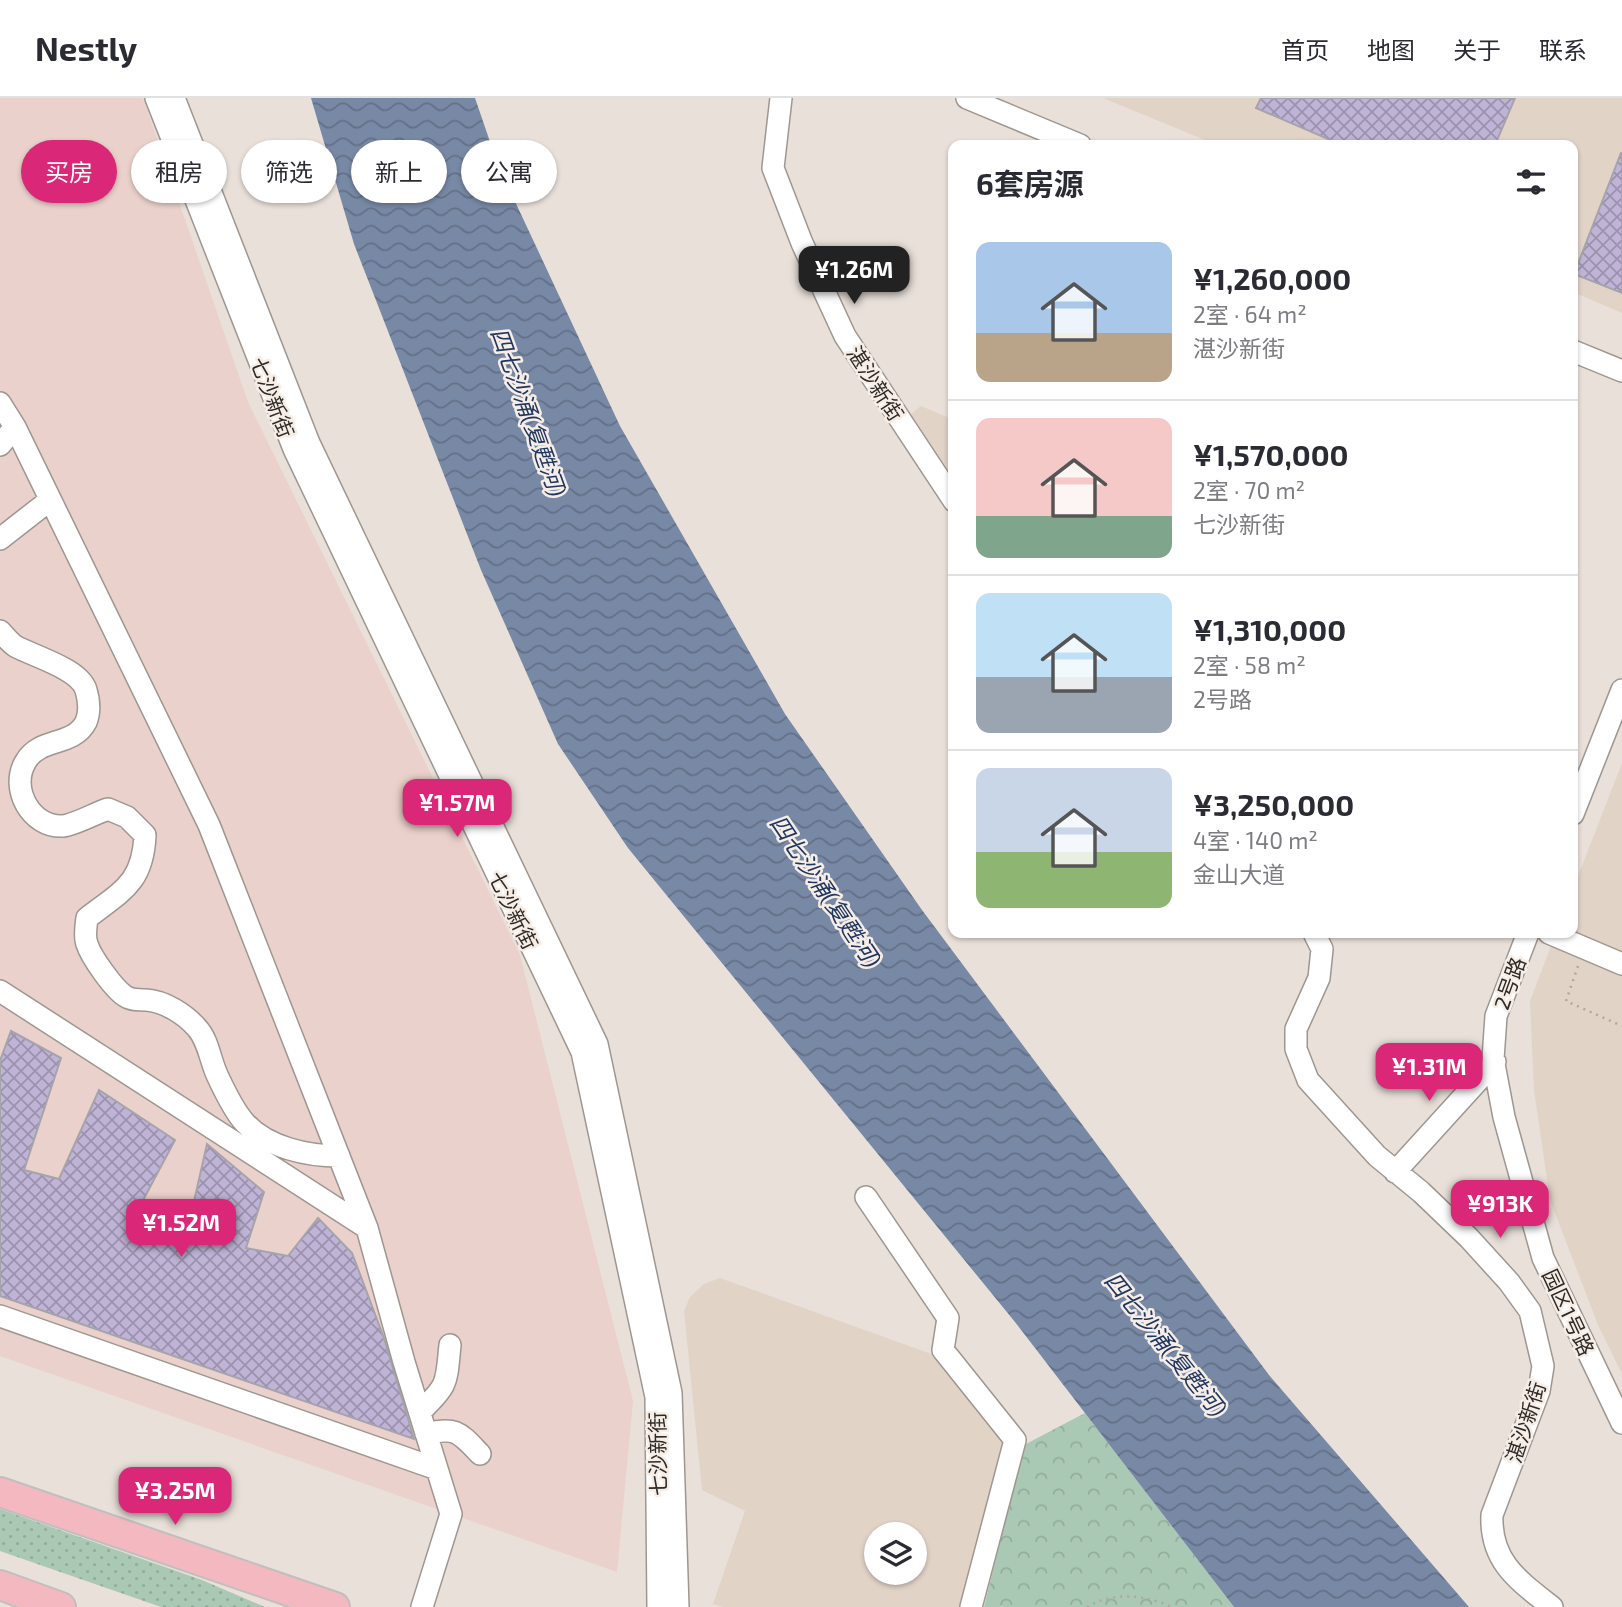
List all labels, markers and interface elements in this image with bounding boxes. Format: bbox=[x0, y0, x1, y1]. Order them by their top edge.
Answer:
text: Nestly bbox=[35, 28, 137, 68]
text: 首页 bbox=[1281, 35, 1329, 64]
text: 地图 bbox=[1367, 35, 1415, 64]
text: 关于 bbox=[1453, 35, 1501, 64]
text: 联系 bbox=[1539, 35, 1587, 64]
chip: 买房 bbox=[21, 140, 117, 203]
chip: 租房 bbox=[131, 140, 227, 203]
chip: 筛选 bbox=[241, 140, 337, 203]
chip: 新上 bbox=[351, 140, 447, 203]
chip: 公寓 bbox=[461, 140, 557, 203]
icon: filters bbox=[1512, 163, 1550, 201]
text: 6套房源 bbox=[976, 165, 1084, 201]
pin: ¥1.26M bbox=[797, 246, 911, 306]
text: ¥1.26M bbox=[815, 255, 893, 283]
text: ¥1,260,000 bbox=[1193, 260, 1351, 296]
icon: home bbox=[1032, 270, 1116, 354]
text: 2室 · 64 m² bbox=[1193, 300, 1307, 328]
water label: 四七沙涌(复甦河) bbox=[486, 324, 572, 500]
text: 湛沙新街 bbox=[1193, 334, 1285, 362]
street label: 湛沙新街 bbox=[843, 341, 909, 425]
street label: 七沙新街 bbox=[246, 353, 300, 441]
text: ¥1,570,000 bbox=[1193, 436, 1349, 472]
icon: home bbox=[1032, 446, 1116, 530]
text: 2室 · 70 m² bbox=[1193, 476, 1305, 504]
text: 七沙新街 bbox=[1193, 510, 1285, 538]
text: ¥1,310,000 bbox=[1193, 611, 1346, 647]
icon: home bbox=[1032, 621, 1116, 705]
text: 2室 · 58 m² bbox=[1193, 651, 1306, 679]
text: 2号路 bbox=[1193, 685, 1252, 713]
pin: ¥1.57M bbox=[400, 780, 514, 839]
text: ¥3,250,000 bbox=[1193, 786, 1354, 822]
text: ¥1.57M bbox=[419, 788, 495, 816]
icon: home bbox=[1032, 796, 1116, 880]
water label: 四七沙涌(复甦河) bbox=[765, 810, 887, 972]
text: 4室 · 140 m² bbox=[1193, 826, 1318, 854]
text: 金山大道 bbox=[1193, 860, 1285, 888]
street label: 七沙新街 bbox=[484, 867, 544, 953]
street label: 2号路 bbox=[1488, 953, 1530, 1013]
pin: ¥1.31M bbox=[1372, 1044, 1486, 1103]
text: ¥1.31M bbox=[1392, 1052, 1466, 1080]
pin: ¥913K bbox=[1451, 1180, 1549, 1240]
text: ¥913K bbox=[1467, 1189, 1533, 1217]
pin: ¥1.52M bbox=[124, 1200, 238, 1259]
text: ¥1.52M bbox=[142, 1208, 220, 1236]
street label: 园区1号路 bbox=[1538, 1265, 1600, 1359]
water label: 四七沙涌(复甦河) bbox=[1099, 1266, 1233, 1422]
street label: 湛沙新街 bbox=[1500, 1378, 1550, 1466]
street label: 七沙新街 bbox=[644, 1412, 670, 1496]
pin: ¥3.25M bbox=[118, 1468, 232, 1527]
text: ¥3.25M bbox=[134, 1476, 216, 1504]
map controls bbox=[864, 1522, 927, 1585]
button: layers bbox=[864, 1522, 927, 1585]

